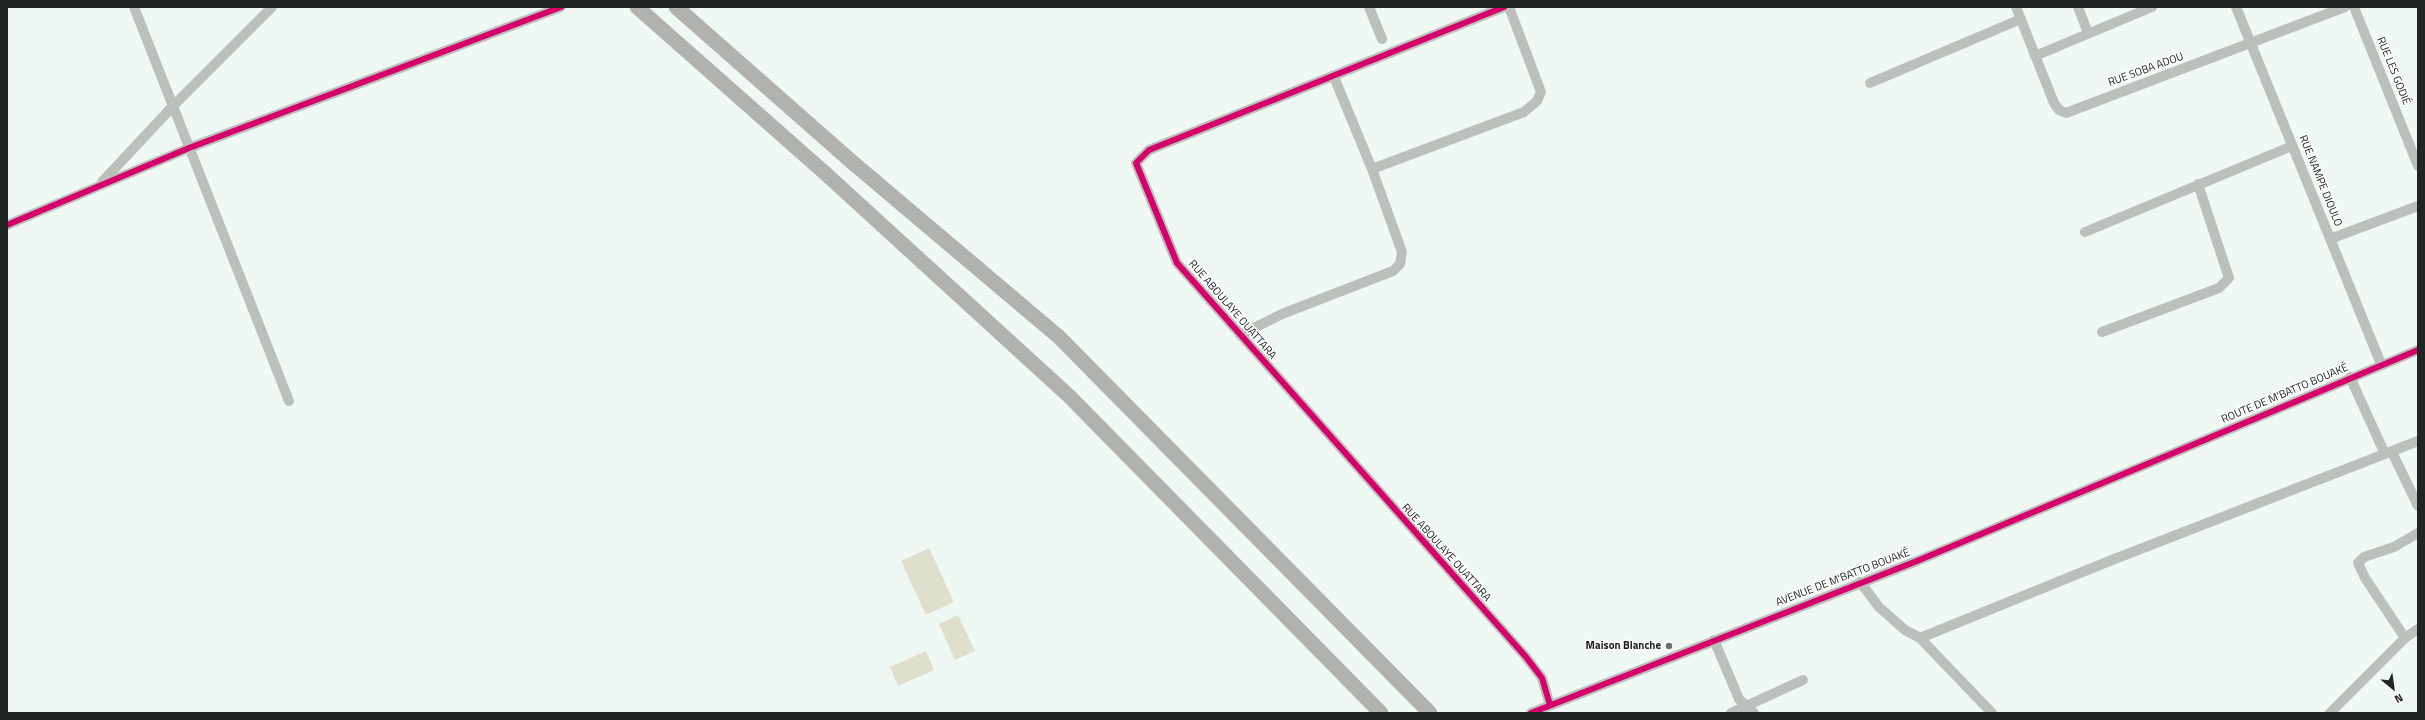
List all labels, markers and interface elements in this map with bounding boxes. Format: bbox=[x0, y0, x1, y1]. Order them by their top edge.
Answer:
street label: RUE LES GODIÉ bbox=[2373, 35, 2413, 107]
street label: RUE SOBA ADOU bbox=[2107, 50, 2185, 90]
street label: RUE NAMPE DIOULO bbox=[2296, 134, 2344, 228]
street label: RUE ABOULAYE OUATTARA bbox=[1185, 258, 1279, 362]
street label: ROUTE DE M'BATTO BOUAKÉ bbox=[2220, 361, 2350, 427]
street label: RUE ABOULAYE OUATTARA bbox=[1399, 501, 1493, 605]
street label: AVENUE DE M'BATTO BOUAKÉ bbox=[1774, 546, 1912, 610]
place label: Maison Blanche bbox=[1586, 639, 1661, 653]
marker: Maison Blanche bbox=[1664, 641, 1674, 651]
north arrow bbox=[2373, 668, 2413, 708]
text: N bbox=[2392, 690, 2406, 707]

